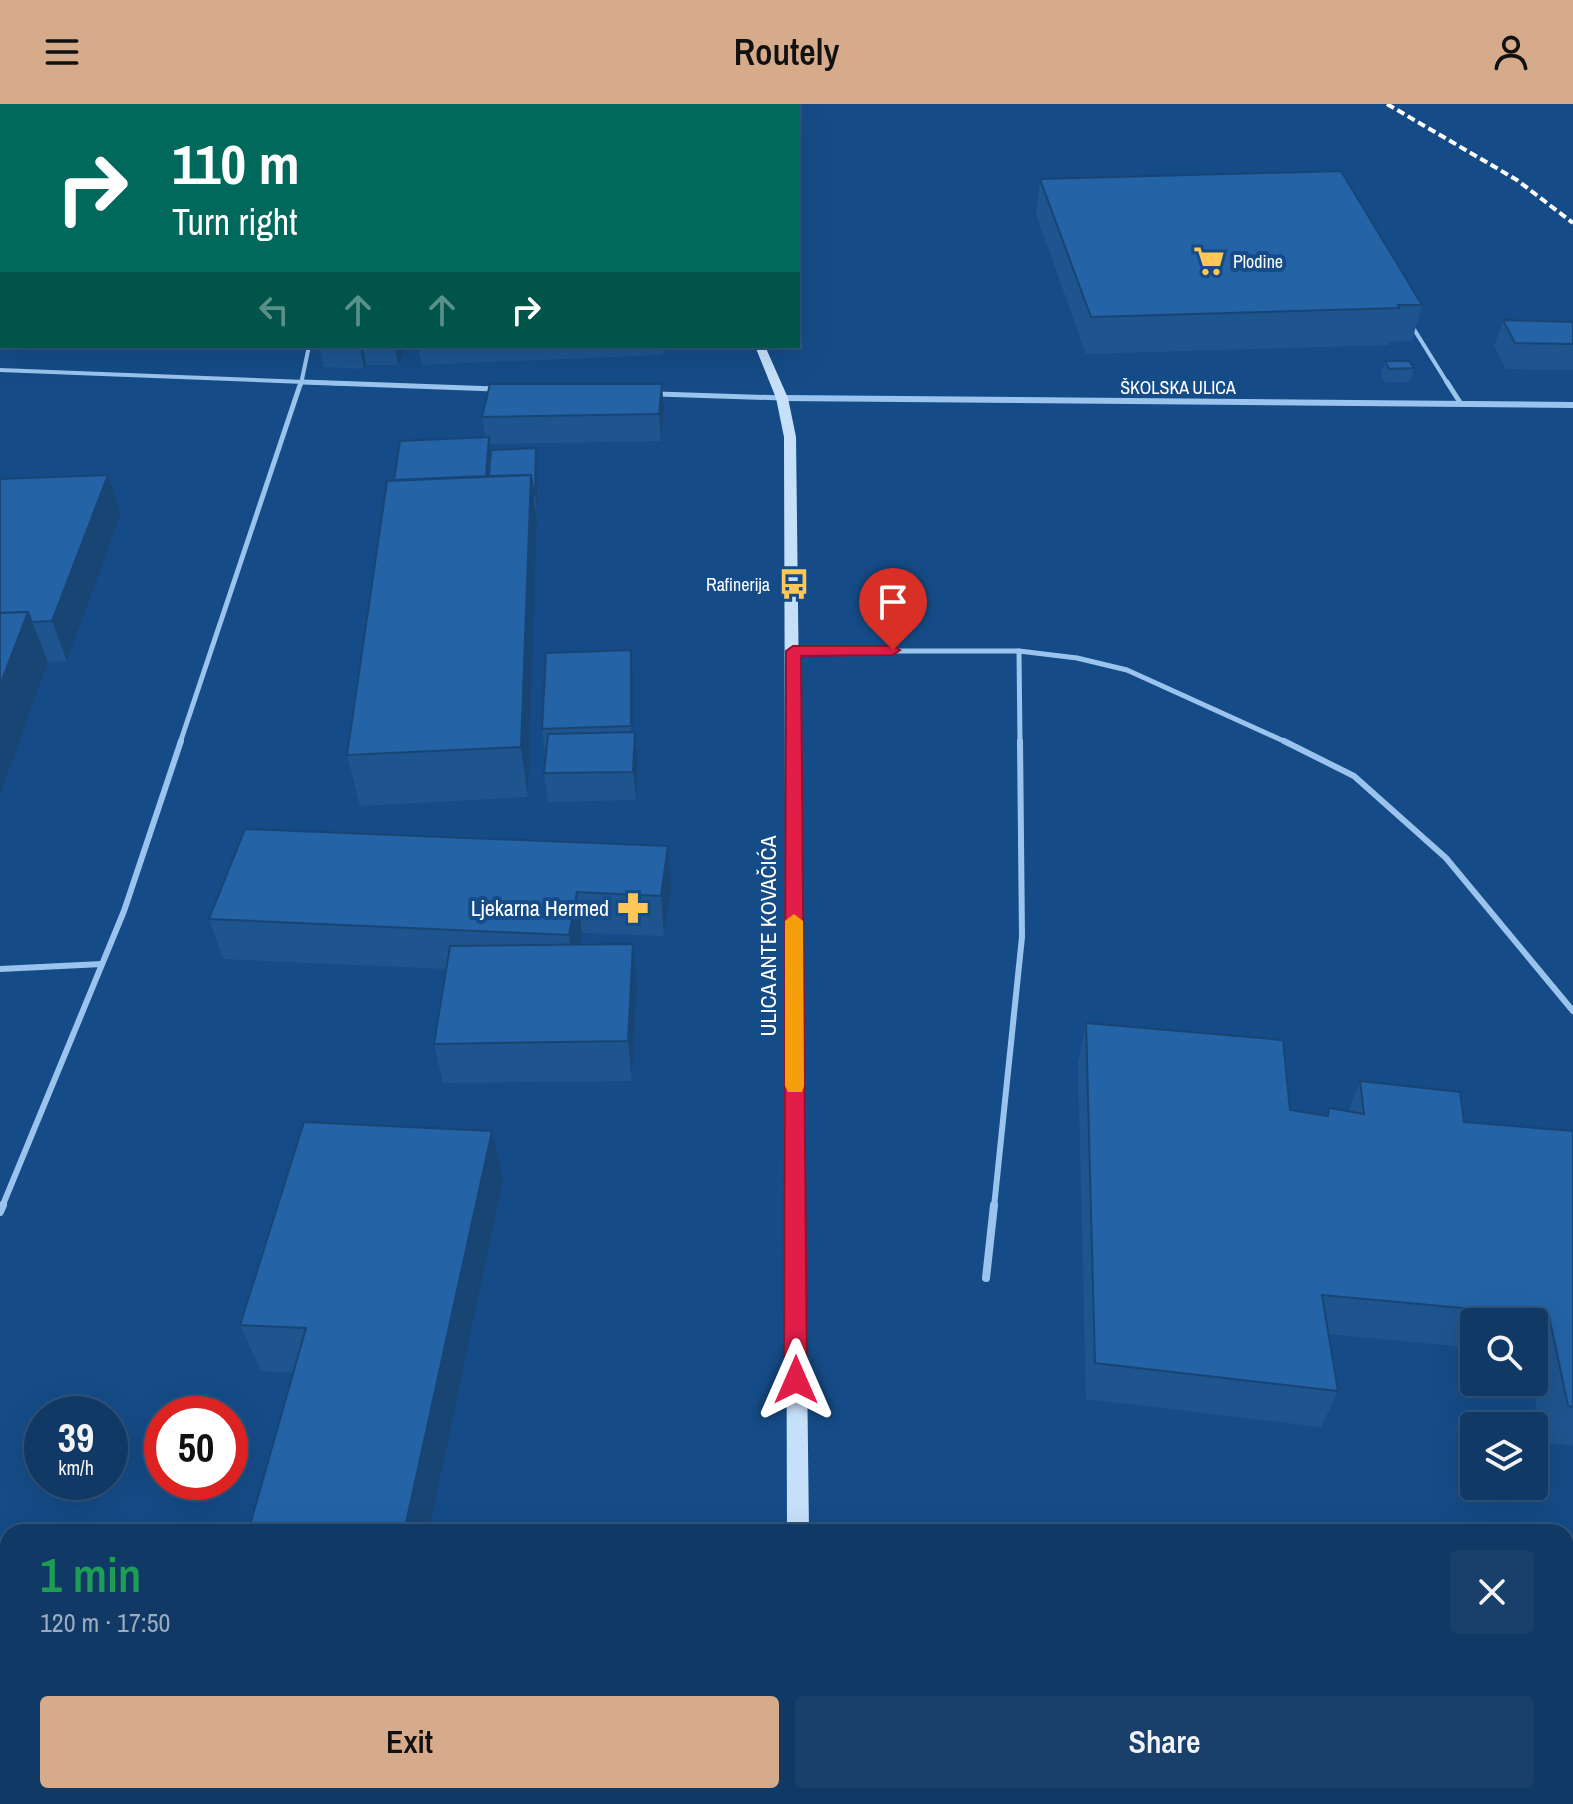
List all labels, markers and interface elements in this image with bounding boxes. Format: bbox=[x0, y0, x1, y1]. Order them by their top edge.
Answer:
text: Routely bbox=[734, 28, 839, 76]
icon: menu bbox=[40, 30, 84, 74]
icon: person bbox=[1489, 30, 1533, 74]
text: 110 m bbox=[172, 126, 300, 201]
icon: right bbox=[40, 136, 144, 240]
text: Turn right bbox=[172, 198, 297, 246]
supermarket icon: Plodine bbox=[1192, 244, 1226, 278]
place label: Plodine bbox=[1233, 249, 1283, 274]
icon: left bbox=[252, 288, 296, 332]
icon: ahead bbox=[336, 288, 380, 332]
icon: ahead bbox=[420, 288, 464, 332]
icon: right bbox=[504, 288, 548, 332]
street label: ŠKOLSKA ULICA bbox=[1120, 375, 1236, 400]
bus stop icon: Rafinerija bbox=[777, 567, 811, 601]
pin bbox=[859, 568, 927, 650]
place label: Rafinerija bbox=[706, 572, 770, 597]
icon: arrive bbox=[871, 580, 915, 624]
street label: ULICA ANTE KOVAČIĆA bbox=[753, 834, 783, 1037]
pharmacy icon: Ljekarna Hermed bbox=[616, 891, 650, 925]
place label: Ljekarna Hermed bbox=[471, 893, 609, 923]
map controls bbox=[1460, 1308, 1548, 1500]
button: search bbox=[1460, 1308, 1548, 1396]
position arrow bbox=[754, 1338, 838, 1422]
speed limit sign: 50 bbox=[144, 1396, 248, 1500]
text: 39 bbox=[58, 1411, 94, 1464]
button: layers bbox=[1460, 1412, 1548, 1500]
text: km/h bbox=[58, 1454, 94, 1481]
text: 1 min bbox=[40, 1542, 141, 1607]
button: close bbox=[1450, 1550, 1534, 1634]
text: 120 m · 17:50 bbox=[40, 1605, 170, 1640]
button: Exit bbox=[40, 1696, 779, 1788]
button: Share bbox=[795, 1696, 1534, 1788]

